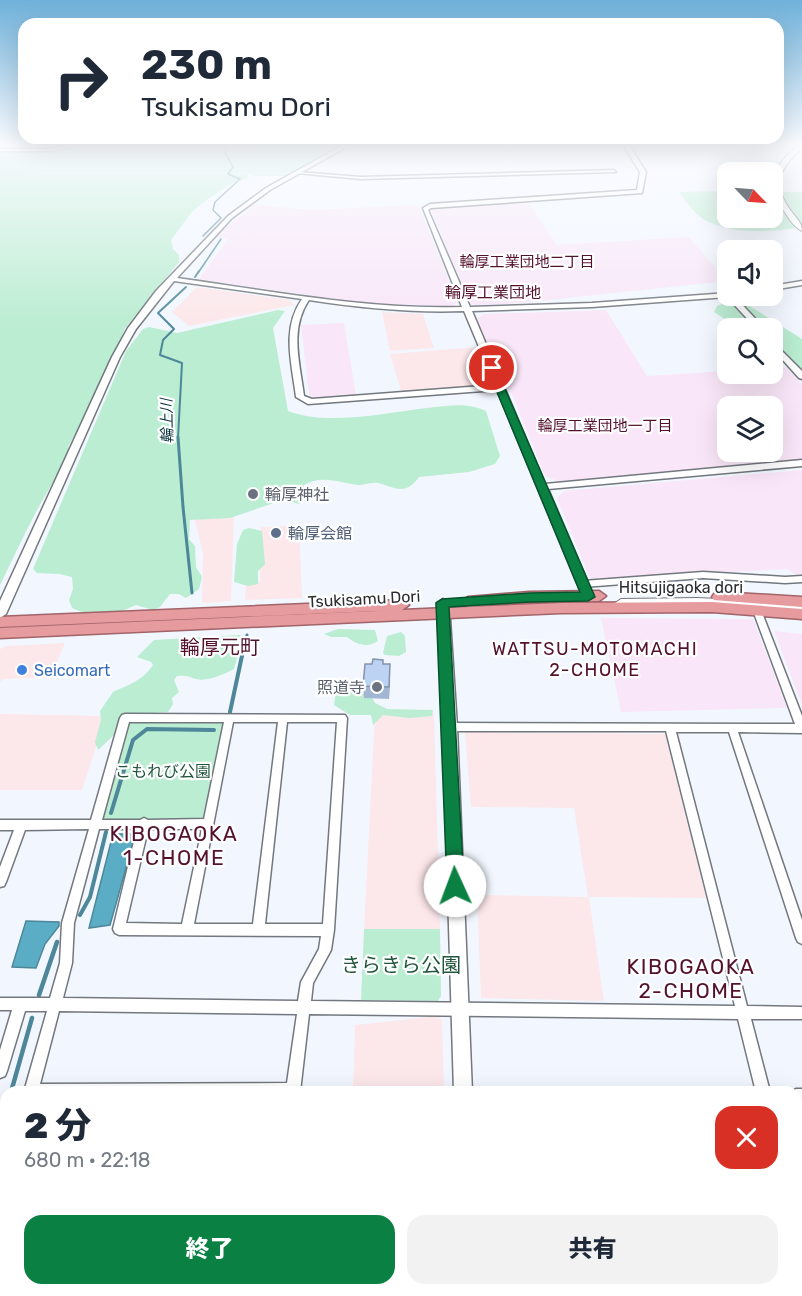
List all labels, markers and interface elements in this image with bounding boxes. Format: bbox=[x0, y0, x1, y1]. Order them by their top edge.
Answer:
text: 230 m bbox=[141, 40, 272, 90]
icon: right bbox=[42, 42, 120, 120]
text: Tsukisamu Dori bbox=[141, 91, 331, 123]
north arrow bbox=[717, 162, 783, 228]
map controls bbox=[717, 162, 783, 462]
button: sound bbox=[717, 240, 783, 306]
district label: 輪厚工業団地二丁目 bbox=[459, 253, 595, 271]
district label: 輪厚工業団地 bbox=[445, 283, 541, 302]
button: search bbox=[717, 318, 783, 384]
pin bbox=[466, 342, 517, 393]
icon: arrive bbox=[475, 351, 508, 384]
water label: 輪上川 bbox=[158, 396, 176, 444]
button: layers bbox=[717, 396, 783, 462]
district label: 輪厚工業団地一丁目 bbox=[537, 417, 673, 435]
place label: 輪厚神社 bbox=[265, 485, 329, 504]
marker: 輪厚神社 bbox=[246, 487, 260, 501]
place label: 輪厚会館 bbox=[288, 524, 352, 543]
marker: 輪厚会館 bbox=[269, 526, 283, 540]
street label: Hitsujigaoka dori bbox=[619, 578, 743, 597]
street label: Tsukisamu Dori bbox=[307, 587, 421, 611]
district label: 輪厚元町 bbox=[180, 635, 260, 659]
district label: WATTSU-MOTOMACHI 2-CHOME bbox=[492, 638, 698, 681]
place label: Seicomart bbox=[34, 661, 110, 680]
marker: Seicomart bbox=[15, 663, 29, 677]
place label: 照道寺 bbox=[317, 678, 365, 697]
marker: 照道寺 bbox=[370, 680, 384, 694]
park label: こもれび公園 bbox=[115, 762, 211, 781]
district label: KIBOGAOKA 1-CHOME bbox=[110, 821, 238, 870]
position arrow bbox=[423, 854, 487, 918]
park label: きらきら公園 bbox=[341, 953, 461, 977]
district label: KIBOGAOKA 2-CHOME bbox=[627, 954, 755, 1003]
text: 2 分 bbox=[24, 1104, 92, 1147]
button: close bbox=[715, 1106, 778, 1169]
text: 680 m · 22:18 bbox=[24, 1148, 150, 1172]
button: 終了 bbox=[24, 1215, 395, 1284]
button: 共有 bbox=[407, 1215, 778, 1284]

